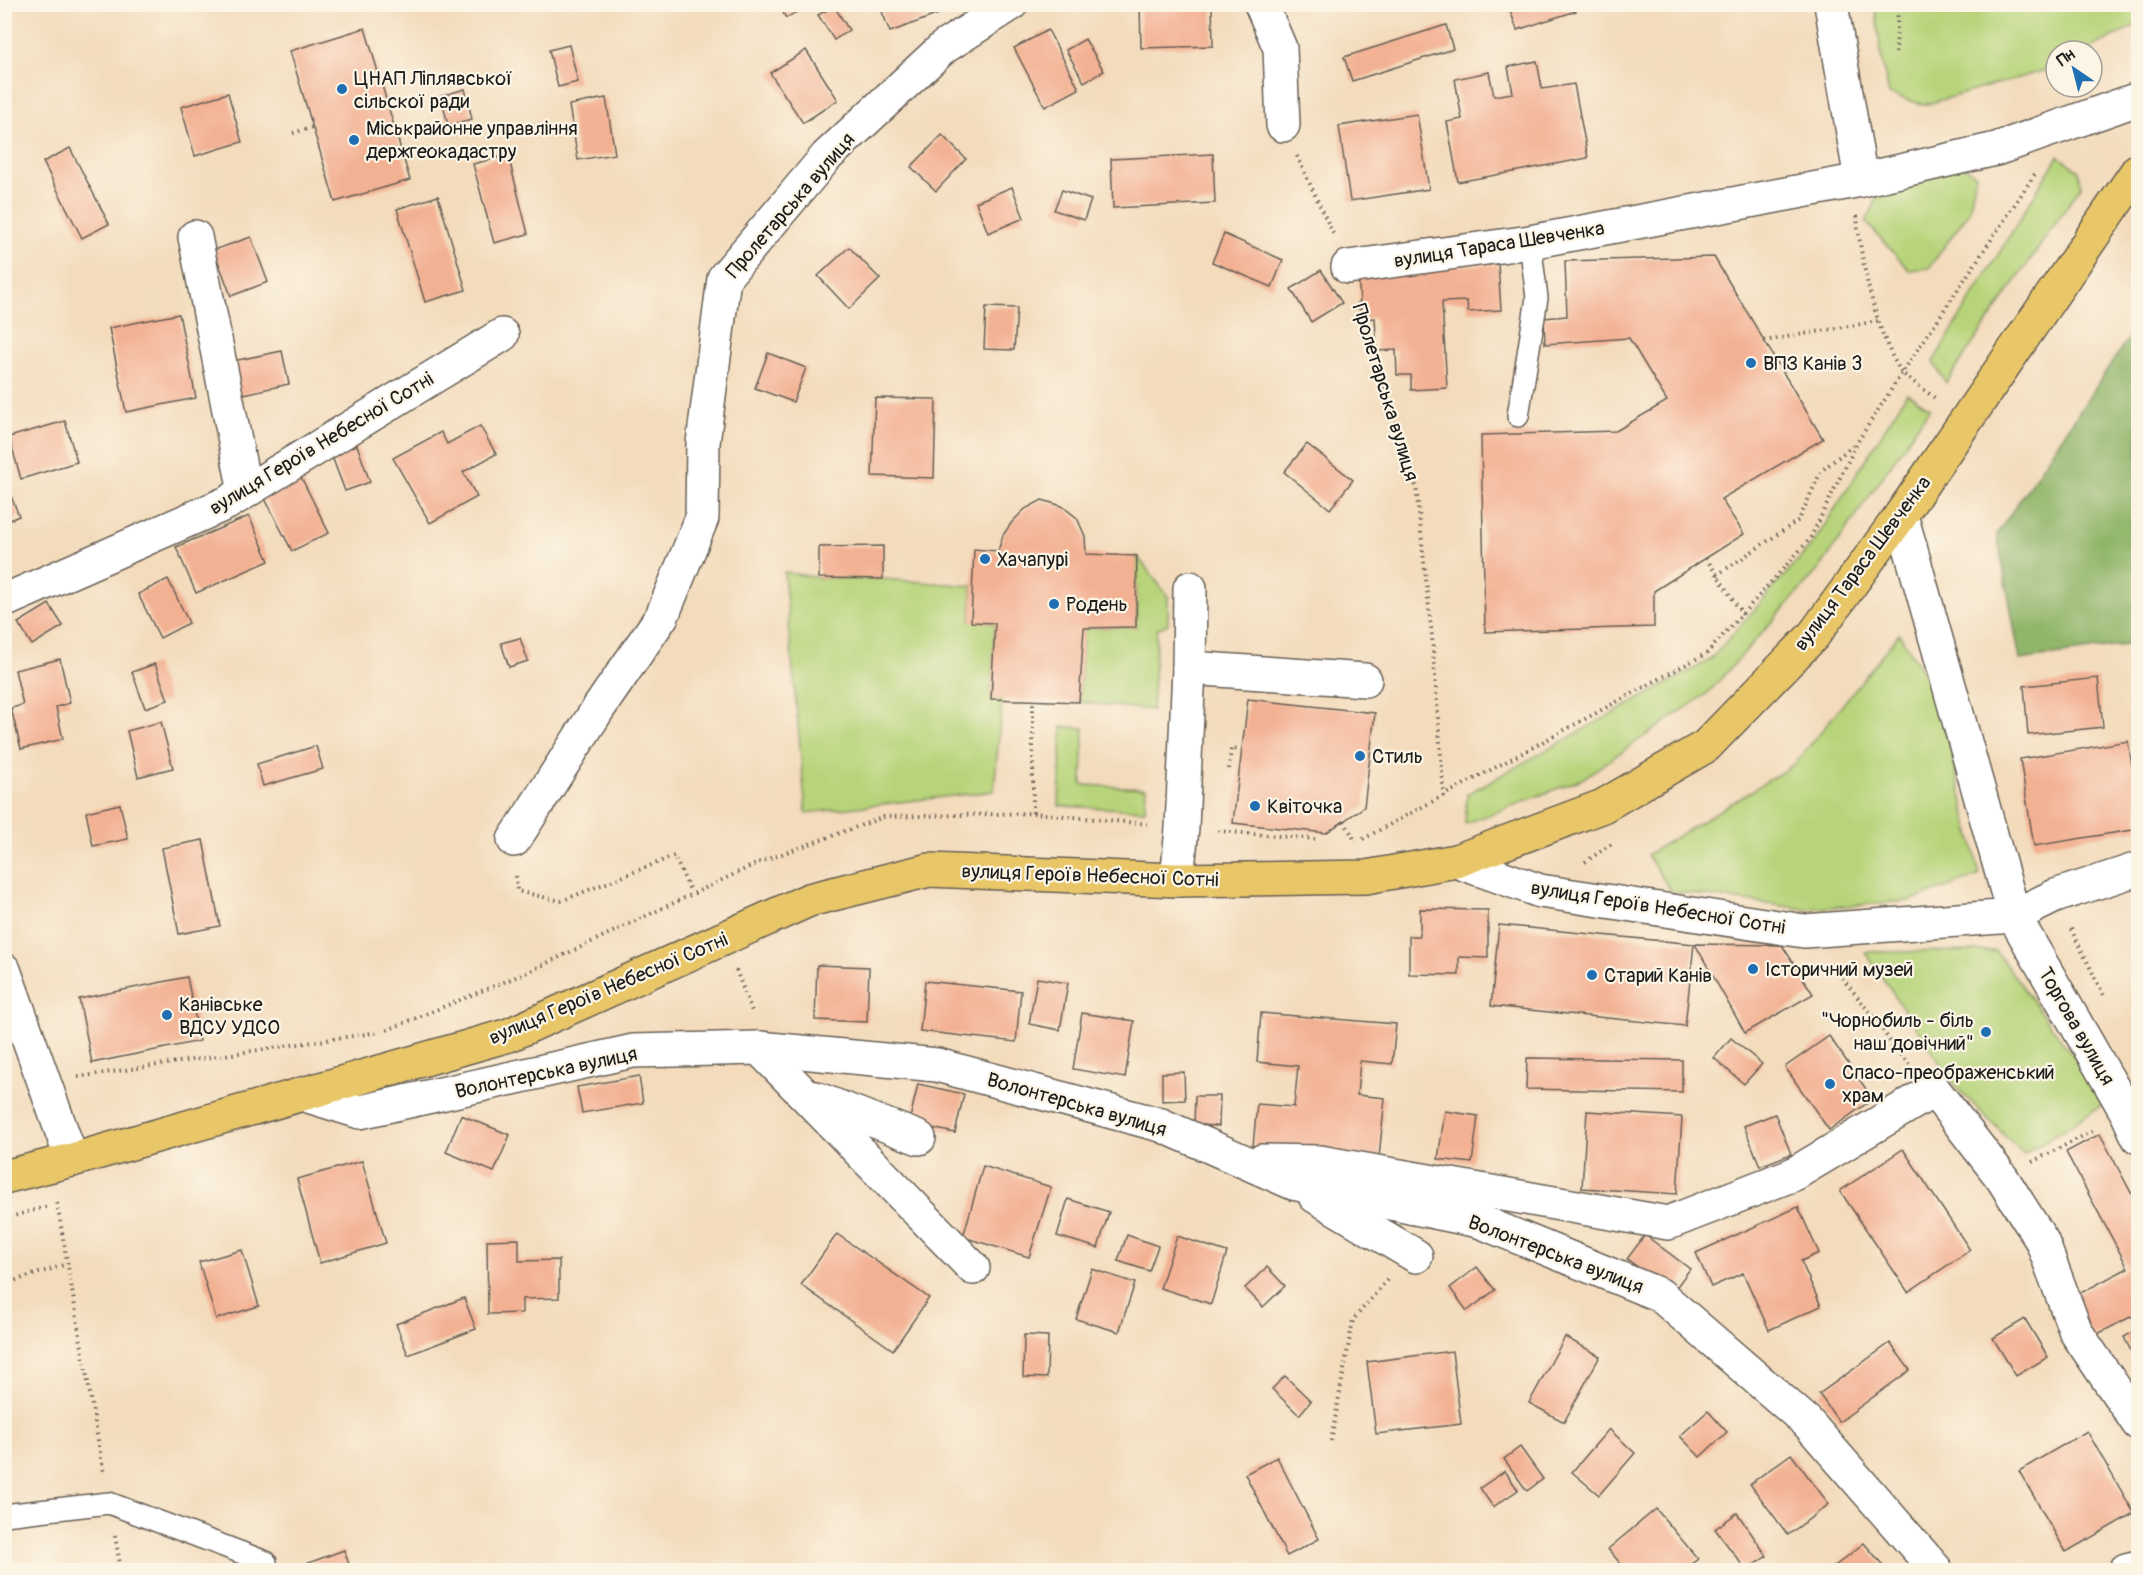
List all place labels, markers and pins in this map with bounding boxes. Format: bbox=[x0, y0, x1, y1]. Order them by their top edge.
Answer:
place label: ЦНАП Ліплявської сільскої ради bbox=[354, 66, 513, 114]
marker: ЦНАП Ліплявської сільскої ради bbox=[335, 82, 349, 96]
place label: Міськрайонне управління держгеокадастру bbox=[366, 116, 578, 164]
marker: Міськрайонне управління держгеокадастру bbox=[347, 133, 361, 147]
place label: ВПЗ Канів 3 bbox=[1763, 351, 1862, 376]
marker: ВПЗ Канів 3 bbox=[1744, 356, 1758, 370]
place label: Хачапурі bbox=[997, 547, 1068, 572]
marker: Хачапурі bbox=[978, 552, 992, 566]
place label: Родень bbox=[1066, 592, 1128, 617]
marker: Родень bbox=[1047, 597, 1061, 611]
place label: Стиль bbox=[1372, 744, 1423, 769]
marker: Стиль bbox=[1353, 749, 1367, 763]
place label: Квіточка bbox=[1267, 794, 1342, 819]
marker: Квіточка bbox=[1248, 799, 1262, 813]
place label: Історичний музей bbox=[1765, 957, 1913, 982]
marker: Історичний музей bbox=[1746, 962, 1760, 976]
place label: Старий Канів bbox=[1604, 963, 1712, 988]
marker: Старий Канів bbox=[1585, 968, 1599, 982]
place label: Канівське ВДСУ УДСО bbox=[179, 992, 280, 1040]
marker: Канівське ВДСУ УДСО bbox=[160, 1008, 174, 1022]
place label: "Чорнобиль - біль наш довічний" bbox=[1821, 1008, 1974, 1056]
marker: "Чорнобиль - біль наш довічний" bbox=[1979, 1025, 1993, 1039]
place label: Спасо-преображенський храм bbox=[1842, 1060, 2055, 1108]
marker: Спасо-преображенський храм bbox=[1823, 1077, 1837, 1091]

